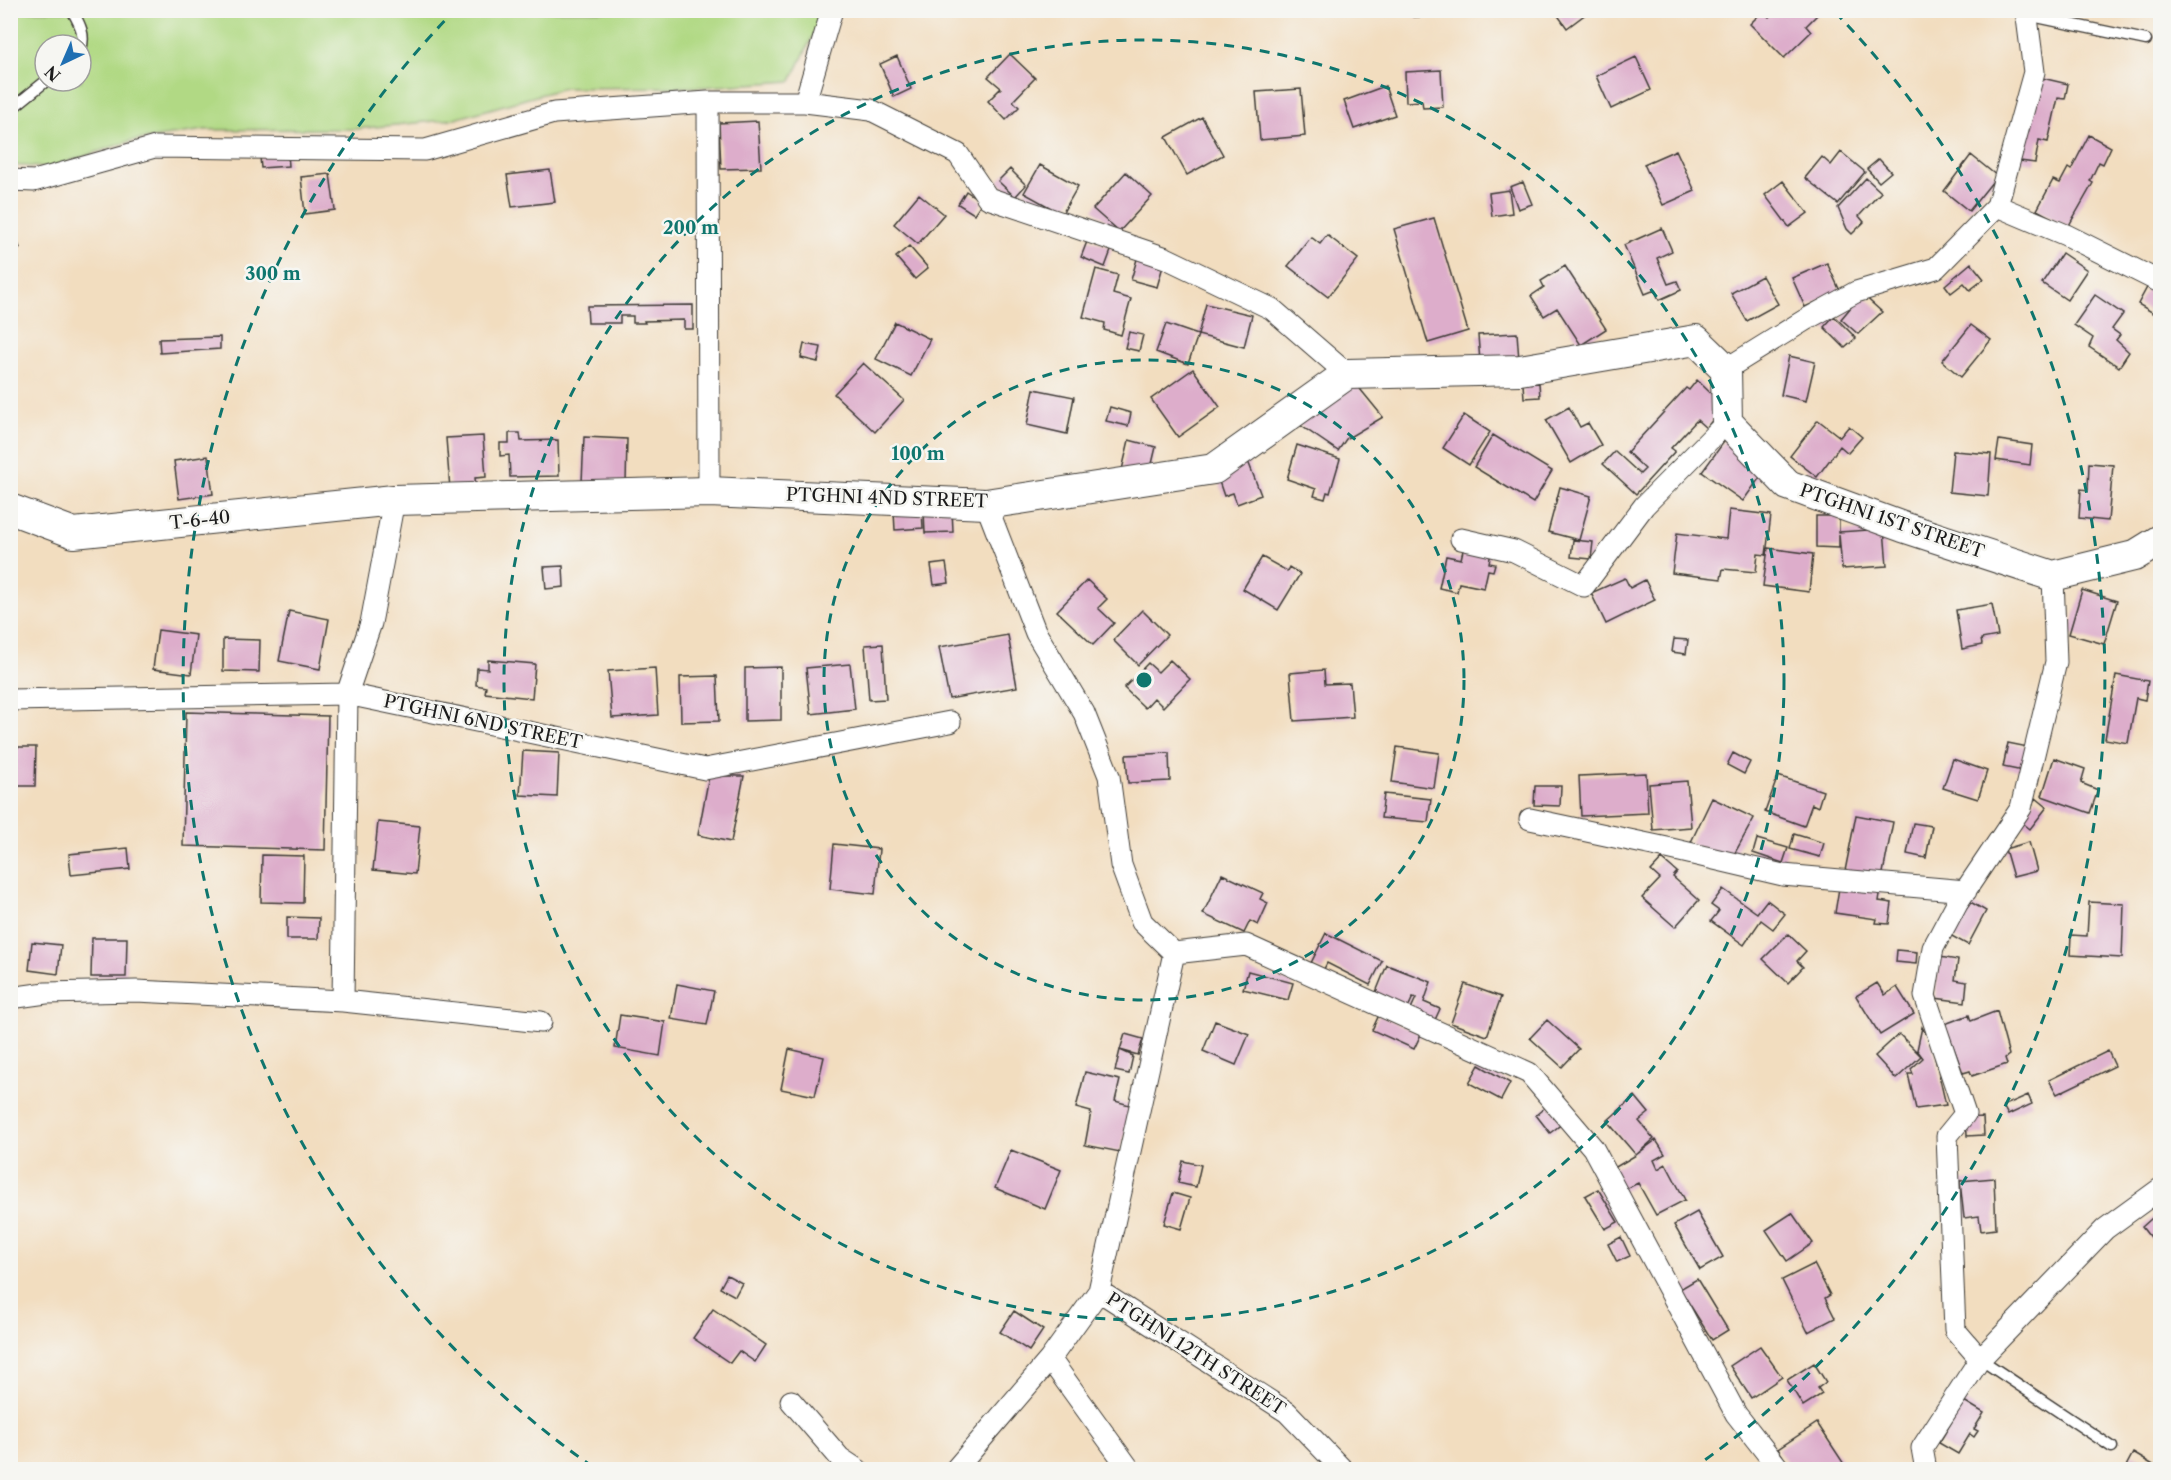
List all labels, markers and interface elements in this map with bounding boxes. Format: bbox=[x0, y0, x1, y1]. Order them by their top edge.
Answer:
north arrow bbox=[33, 33, 93, 93]
text: N bbox=[41, 62, 65, 86]
text: 200 m bbox=[663, 217, 719, 239]
text: 300 m bbox=[245, 263, 301, 285]
text: 100 m bbox=[891, 443, 945, 465]
street label: PTGHNI 1ST STREET bbox=[1797, 479, 1988, 563]
street label: PTGHNI 4ND STREET bbox=[786, 483, 989, 513]
street label: T-6-40 bbox=[169, 506, 231, 534]
centre of rings bbox=[1134, 670, 1154, 690]
street label: PTGHNI 6ND STREET bbox=[382, 690, 585, 754]
street label: PTGHNI 12TH STREET bbox=[1102, 1288, 1290, 1420]

